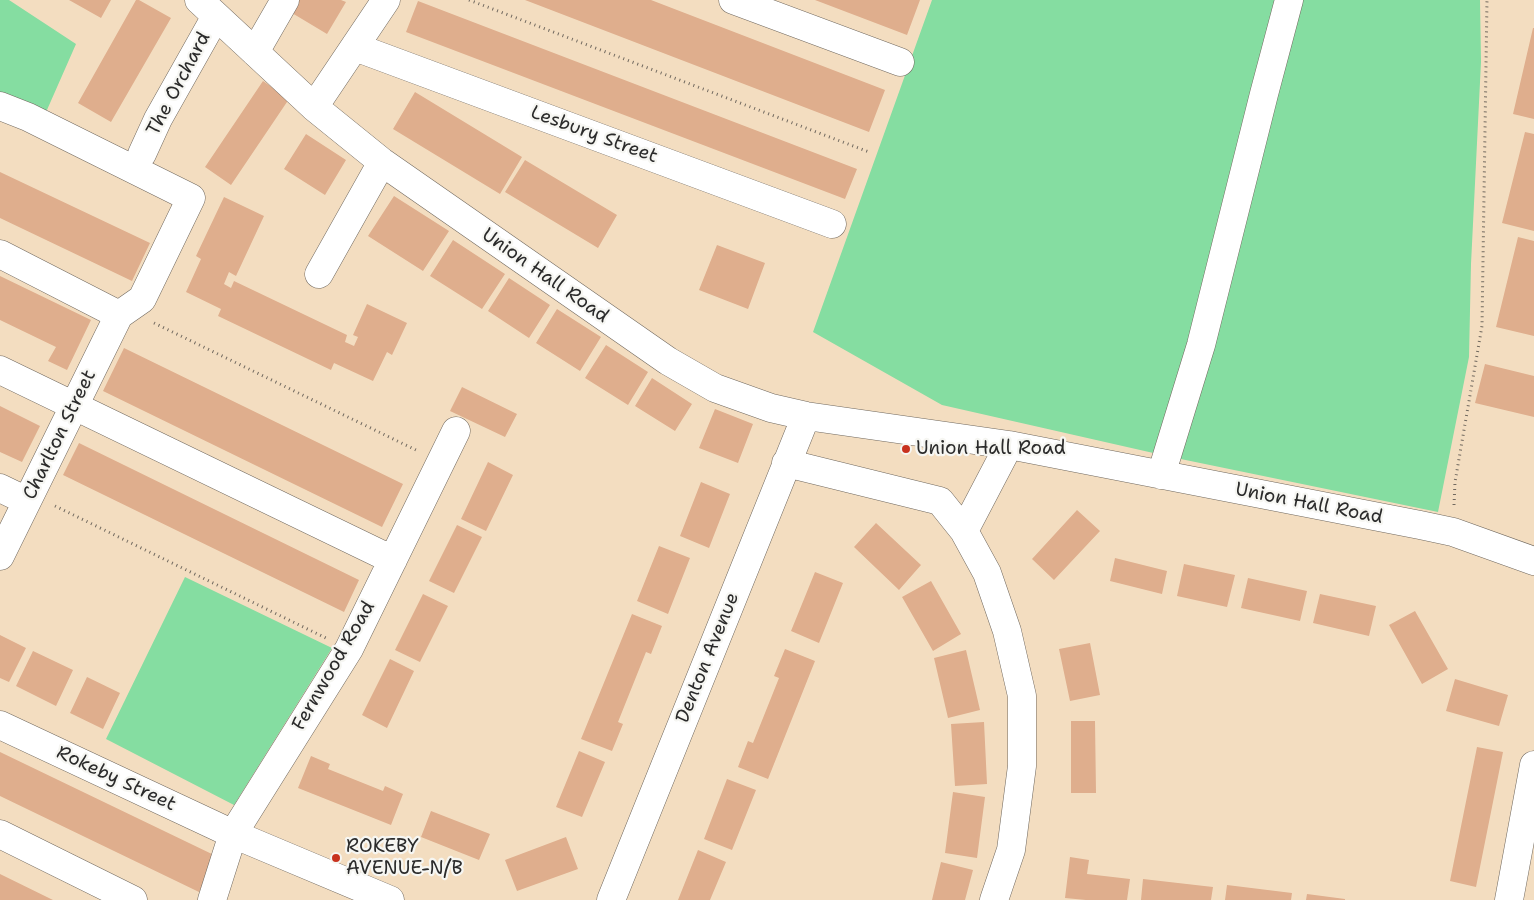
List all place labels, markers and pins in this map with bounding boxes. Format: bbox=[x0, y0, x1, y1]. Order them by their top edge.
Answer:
place label: Union Hall Road bbox=[916, 438, 1066, 460]
marker: Union Hall Road bbox=[900, 443, 912, 455]
place label: ROKEBY AVENUE-N/B bbox=[346, 836, 463, 880]
marker: ROKEBY AVENUE-N/B bbox=[330, 852, 342, 864]

